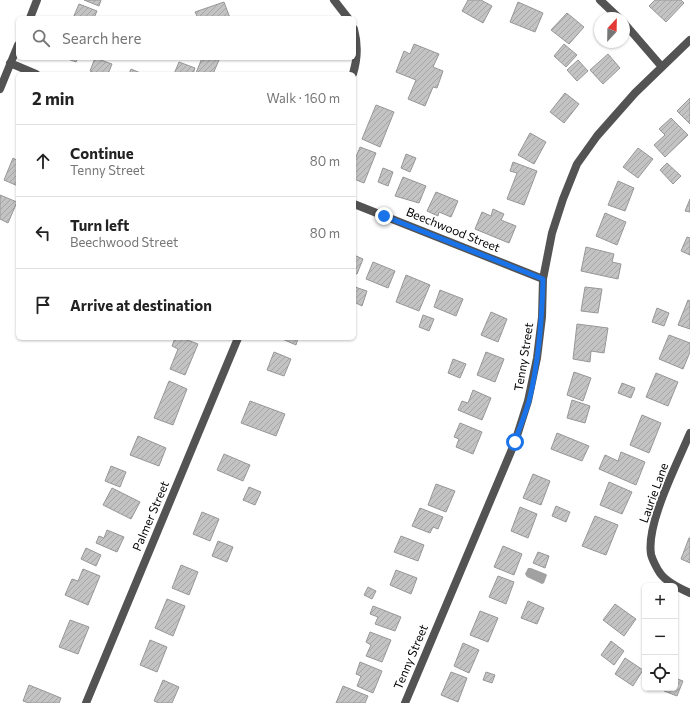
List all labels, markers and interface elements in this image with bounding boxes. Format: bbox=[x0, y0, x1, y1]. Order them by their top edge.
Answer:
north arrow bbox=[594, 12, 630, 48]
search box bbox=[16, 16, 356, 60]
icon: search bbox=[30, 27, 52, 49]
text: Search here bbox=[62, 29, 141, 47]
text: 2 min bbox=[32, 88, 74, 109]
text: Walk · 160 m bbox=[266, 90, 340, 106]
text: Continue bbox=[70, 144, 134, 162]
icon: ahead bbox=[32, 150, 54, 172]
text: 80 m bbox=[310, 153, 340, 169]
text: Tenny Street bbox=[70, 162, 145, 178]
street label: Beechwood Street bbox=[404, 204, 502, 254]
route end bbox=[375, 207, 393, 225]
text: Turn left bbox=[70, 216, 129, 234]
icon: left bbox=[32, 222, 54, 244]
text: 80 m bbox=[310, 225, 340, 241]
text: Beechwood Street bbox=[70, 234, 178, 250]
icon: arrive bbox=[32, 294, 54, 316]
text: Arrive at destination bbox=[70, 296, 212, 314]
street label: Tenny Street bbox=[511, 322, 535, 392]
route start bbox=[506, 433, 524, 451]
street label: Laurie Lane bbox=[636, 461, 670, 525]
street label: Palmer Street bbox=[129, 478, 171, 553]
map controls bbox=[642, 583, 678, 691]
button: + bbox=[642, 583, 678, 619]
button: − bbox=[642, 619, 678, 655]
street label: Tenny Street bbox=[390, 622, 430, 691]
button: locate bbox=[642, 655, 678, 691]

